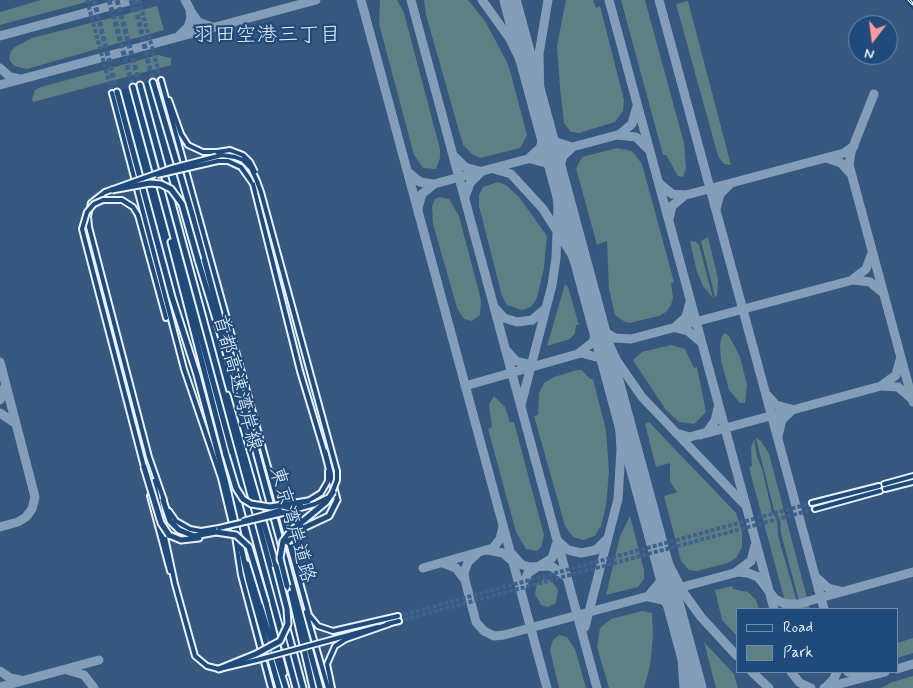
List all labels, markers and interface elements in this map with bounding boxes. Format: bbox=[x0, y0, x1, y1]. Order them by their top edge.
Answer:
north arrow bbox=[848, 15, 898, 65]
district label: 羽田空港三丁目 bbox=[194, 24, 340, 50]
text: N bbox=[863, 44, 876, 63]
street label: 首都高速湾岸線 bbox=[206, 312, 266, 454]
street label: 東京湾岸道路 bbox=[263, 464, 319, 586]
legend bbox=[736, 608, 898, 673]
text: Road bbox=[783, 618, 813, 638]
text: Park bbox=[783, 643, 813, 663]

